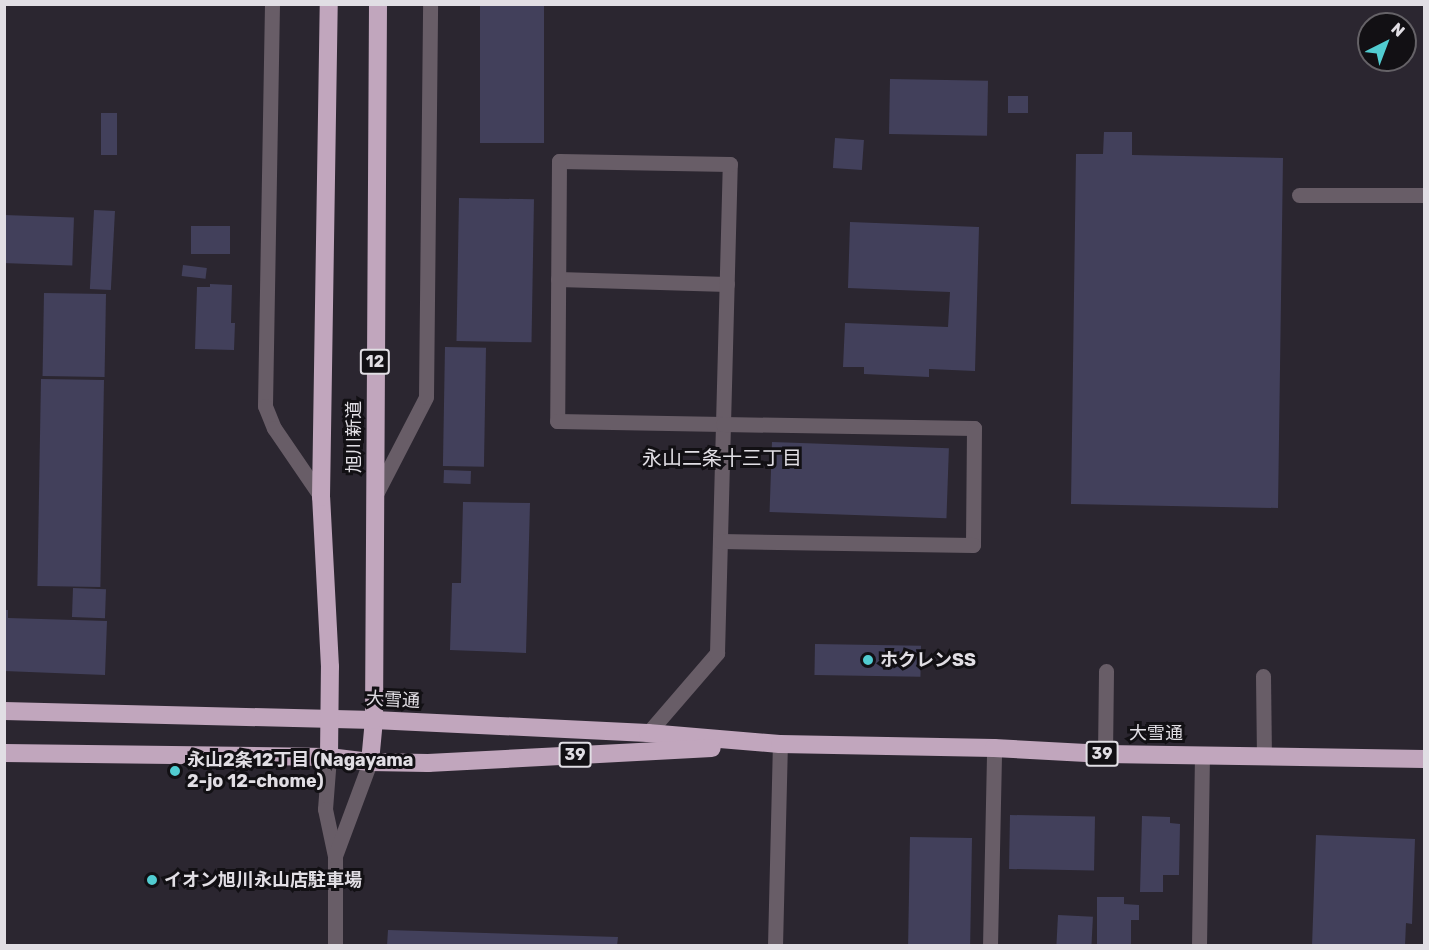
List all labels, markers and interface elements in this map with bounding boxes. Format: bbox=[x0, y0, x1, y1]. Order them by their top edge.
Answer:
north arrow bbox=[1357, 12, 1417, 72]
text: N bbox=[1387, 19, 1409, 41]
road number: 12 bbox=[358, 349, 392, 375]
street label: 旭川新道 bbox=[343, 401, 365, 473]
district label: 永山二条十三丁目 bbox=[642, 446, 802, 470]
place label: ホクレンSS bbox=[880, 649, 976, 671]
marker: ホクレンSS bbox=[861, 653, 875, 667]
street label: 大雪通 bbox=[365, 688, 421, 712]
street label: 大雪通 bbox=[1129, 722, 1183, 744]
road number: 39 bbox=[1086, 741, 1118, 767]
road number: 39 bbox=[558, 742, 592, 768]
place label: 永山2条12丁目 (Nagayama 2-jo 12-chome) bbox=[187, 750, 414, 792]
marker: 永山2条12丁目 (Nagayama 2-jo 12-chome) bbox=[168, 764, 182, 778]
place label: イオン旭川永山店駐車場 bbox=[164, 869, 362, 891]
marker: イオン旭川永山店駐車場 bbox=[145, 873, 159, 887]

